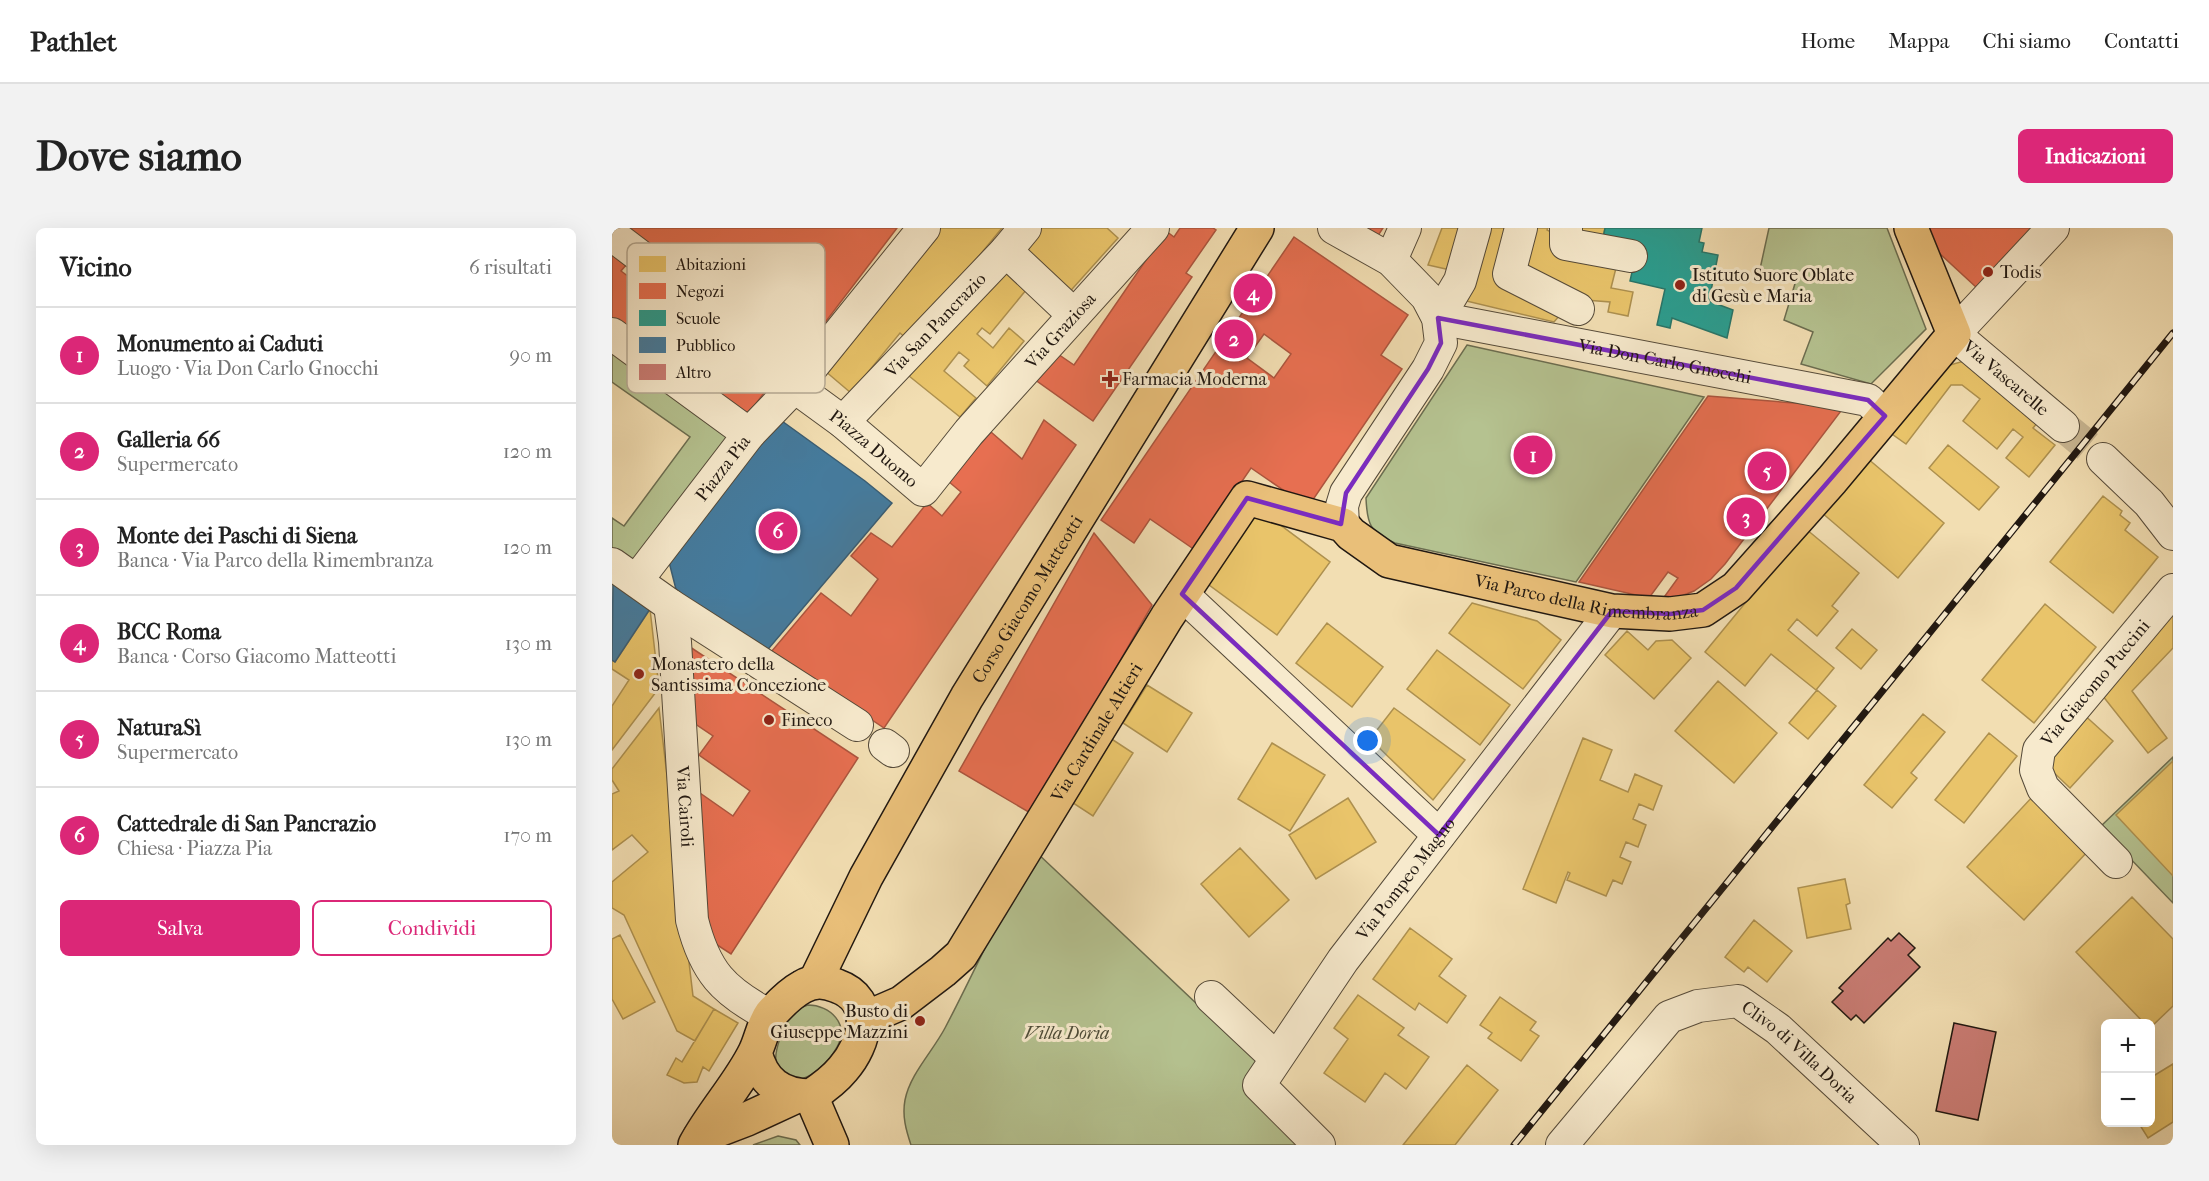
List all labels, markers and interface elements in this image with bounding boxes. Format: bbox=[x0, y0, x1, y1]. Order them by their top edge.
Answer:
text: Pathlet bbox=[30, 25, 117, 58]
text: Home bbox=[1801, 29, 1855, 53]
text: Mappa bbox=[1888, 29, 1950, 53]
text: Chi siamo bbox=[1983, 29, 2071, 53]
text: Contatti bbox=[2104, 29, 2179, 53]
button: Indicazioni bbox=[2018, 129, 2173, 183]
text: Dove siamo bbox=[36, 132, 242, 181]
legend bbox=[627, 243, 825, 393]
text: Vicino bbox=[60, 252, 132, 283]
text: Abitazioni bbox=[675, 255, 746, 274]
text: 6 risultati bbox=[469, 256, 552, 279]
place label: Todis bbox=[2000, 262, 2042, 283]
place label: Istituto Suore Oblate di Gesù e Maria bbox=[1692, 265, 1854, 307]
marker: Todis bbox=[1981, 265, 1995, 279]
street label: Via San Pancrazio bbox=[880, 268, 990, 382]
pin: 4 bbox=[1234, 270, 1272, 316]
marker: Istituto Suore Oblate di Gesù e Maria bbox=[1673, 278, 1687, 292]
text: Negozi bbox=[676, 282, 724, 301]
street label: Via Graziosa bbox=[1020, 288, 1101, 374]
text: Scuole bbox=[676, 309, 721, 328]
pin: 2 bbox=[1214, 316, 1254, 362]
text: Monumento ai Caduti bbox=[117, 331, 323, 357]
street label: Via Don Carlo Gnocchi bbox=[1576, 334, 1754, 388]
street label: Via Vascarelle bbox=[1958, 335, 2053, 420]
text: Pubblico bbox=[676, 336, 735, 355]
text: 1 bbox=[76, 344, 83, 367]
text: 90 m bbox=[510, 344, 552, 367]
text: Luogo · Via Don Carlo Gnocchi bbox=[117, 357, 379, 380]
text: Altro bbox=[675, 363, 711, 382]
place label: Farmacia Moderna bbox=[1122, 369, 1267, 390]
marker: Farmacia Moderna bbox=[1103, 372, 1117, 386]
street label: Piazza Duomo bbox=[825, 405, 922, 492]
text: Galleria 66 bbox=[117, 427, 220, 453]
street label: Piazza Pia bbox=[691, 431, 755, 505]
pin: 1 bbox=[1514, 432, 1552, 478]
text: 2 bbox=[74, 440, 85, 463]
text: 120 m bbox=[503, 440, 552, 463]
pin: 5 bbox=[1748, 448, 1786, 494]
text: Supermercato bbox=[117, 453, 238, 476]
pin: 3 bbox=[1726, 494, 1766, 540]
pin: 6 bbox=[758, 508, 798, 554]
street label: Corso Giacomo Matteotti bbox=[968, 511, 1088, 687]
text: Monte dei Paschi di Siena bbox=[117, 523, 357, 549]
text: 3 bbox=[75, 536, 84, 559]
text: 120 m bbox=[503, 536, 552, 559]
text: Banca · Via Parco della Rimembranza bbox=[117, 549, 433, 572]
street label: Via Parco della Rimembranza bbox=[1471, 570, 1700, 625]
street label: Via Giacomo Puccini bbox=[2036, 615, 2155, 751]
text: BCC Roma bbox=[117, 619, 221, 645]
text: 4 bbox=[74, 632, 85, 655]
text: 130 m bbox=[505, 632, 552, 655]
text: Banca · Corso Giacomo Matteotti bbox=[117, 645, 396, 668]
place label: Monastero della Santissima Concezione bbox=[651, 654, 826, 696]
street label: Via Cardinale Altieri bbox=[1046, 659, 1147, 806]
marker: Monastero della Santissima Concezione bbox=[632, 667, 646, 681]
place label: Fineco bbox=[781, 710, 832, 731]
marker: Fineco bbox=[762, 713, 776, 727]
text: NaturaSì bbox=[117, 715, 201, 741]
your location bbox=[1353, 726, 1382, 755]
text: 5 bbox=[75, 728, 84, 751]
text: 130 m bbox=[505, 728, 552, 751]
text: Supermercato bbox=[117, 741, 238, 764]
street label: Via Cairoli bbox=[672, 764, 698, 849]
text: Cattedrale di San Pancrazio bbox=[117, 811, 376, 837]
street label: Via Pompeo Magno bbox=[1351, 813, 1460, 945]
text: 6 bbox=[74, 824, 85, 847]
text: 170 m bbox=[503, 824, 552, 847]
text: Chiesa · Piazza Pia bbox=[117, 837, 272, 860]
button: Salva bbox=[60, 900, 300, 956]
button: Condividi bbox=[312, 900, 552, 956]
street label: Clivo di Villa Doria bbox=[1738, 996, 1862, 1108]
place label: Busto di Giuseppe Mazzini bbox=[770, 1001, 909, 1043]
marker: Busto di Giuseppe Mazzini bbox=[913, 1014, 927, 1028]
map controls bbox=[2101, 1019, 2155, 1127]
button: + bbox=[2101, 1019, 2155, 1073]
park label: Villa Doria bbox=[1025, 1023, 1109, 1044]
button: − bbox=[2101, 1073, 2155, 1127]

